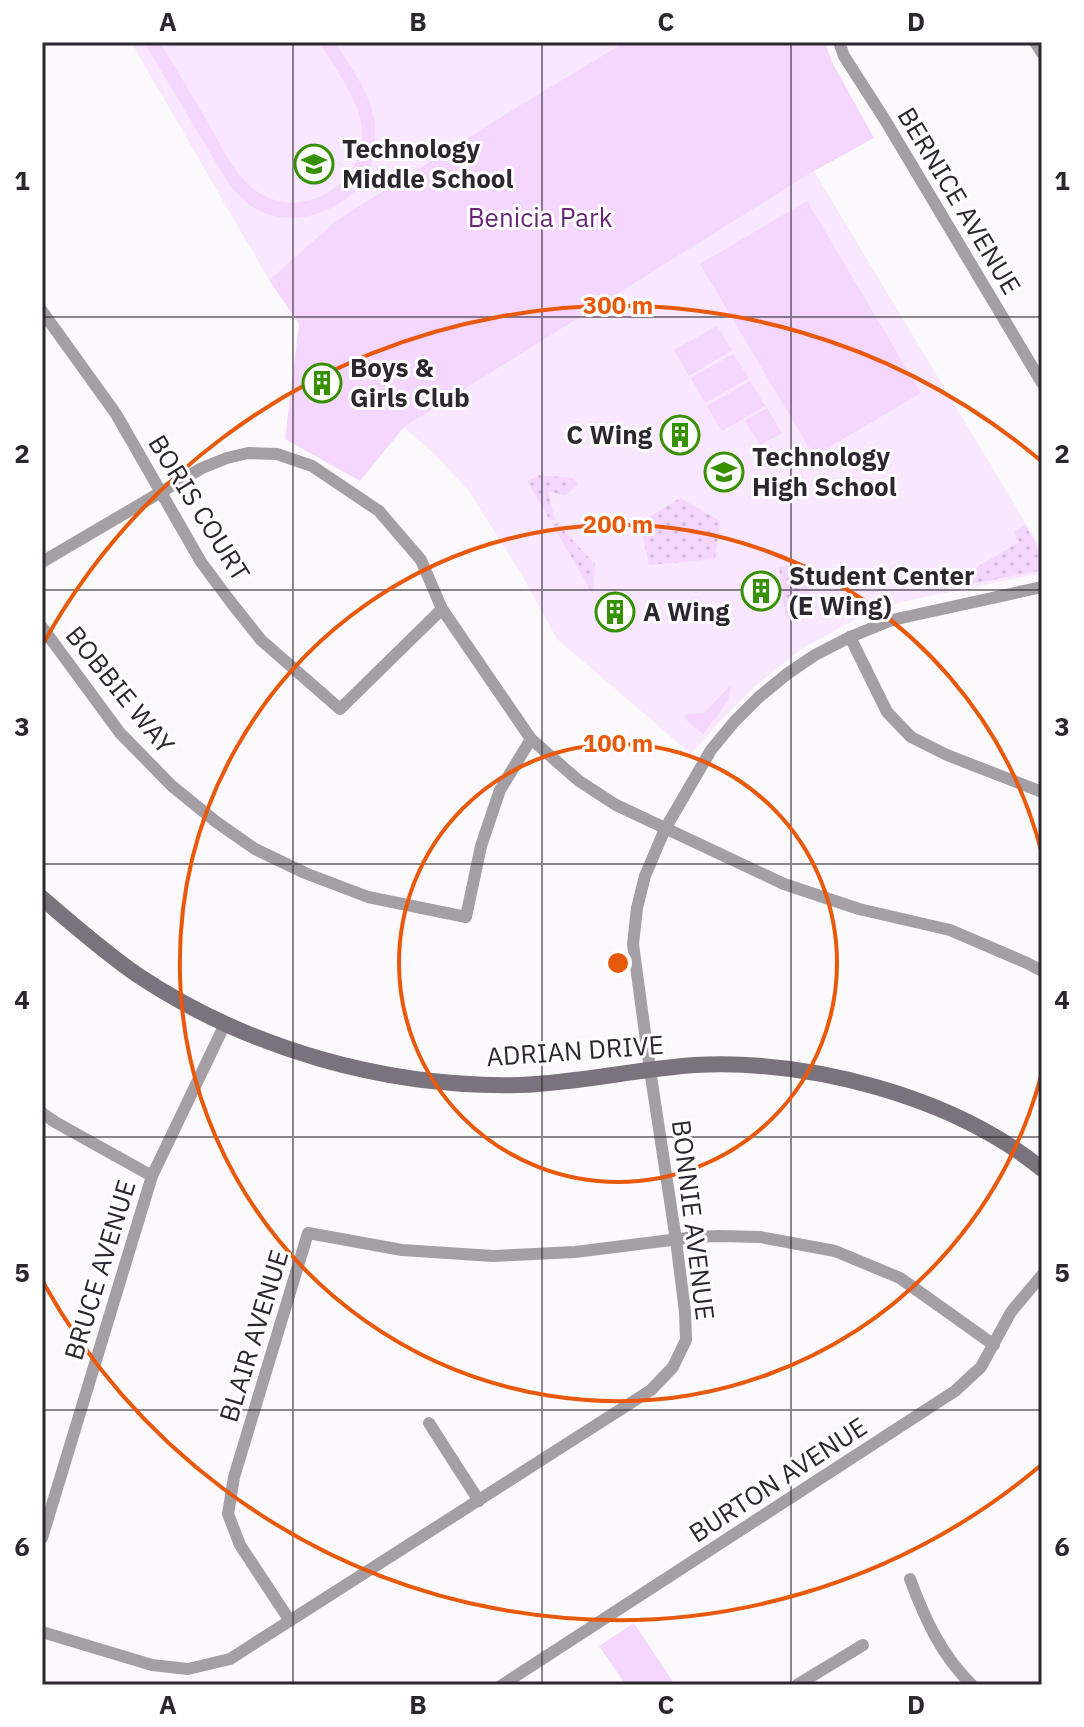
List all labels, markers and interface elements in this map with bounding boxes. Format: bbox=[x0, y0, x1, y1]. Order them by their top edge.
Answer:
text: A bbox=[159, 4, 177, 38]
text: B bbox=[409, 4, 427, 38]
text: C bbox=[658, 4, 675, 38]
text: D bbox=[907, 4, 925, 38]
street label: BERNICE AVENUE bbox=[890, 101, 1029, 300]
place label: Technology Middle School bbox=[342, 131, 513, 195]
school or university icon: Technology Middle School bbox=[293, 143, 335, 185]
text: 1 bbox=[14, 163, 30, 197]
text: 1 bbox=[1054, 163, 1070, 197]
park label: Benicia Park bbox=[468, 200, 613, 234]
text: 300 m bbox=[583, 289, 653, 321]
place label: Boys & Girls Club bbox=[350, 350, 470, 414]
building icon: Boys & Girls Club bbox=[301, 362, 343, 404]
building icon: C Wing bbox=[659, 414, 701, 456]
place label: C Wing bbox=[566, 417, 653, 451]
street label: BORIS COURT bbox=[141, 428, 258, 587]
text: 2 bbox=[14, 436, 30, 470]
text: 2 bbox=[1054, 436, 1070, 470]
place label: Technology High School bbox=[752, 439, 897, 503]
school or university icon: Technology High School bbox=[703, 451, 745, 493]
text: 200 m bbox=[583, 508, 653, 540]
place label: Student Center (E Wing) bbox=[789, 558, 975, 622]
building icon: Student Center (E Wing) bbox=[740, 570, 782, 612]
building icon: A Wing bbox=[594, 591, 636, 633]
place label: A Wing bbox=[643, 594, 730, 628]
street label: BOBBIE WAY bbox=[59, 619, 183, 761]
text: 3 bbox=[14, 709, 30, 743]
text: 3 bbox=[1054, 709, 1070, 743]
text: 100 m bbox=[583, 727, 653, 759]
centre of rings bbox=[604, 949, 632, 977]
text: 4 bbox=[14, 982, 30, 1016]
text: 4 bbox=[1054, 982, 1070, 1016]
street label: ADRIAN DRIVE bbox=[485, 1027, 665, 1073]
street label: BONNIE AVENUE bbox=[665, 1118, 723, 1322]
street label: BRUCE AVENUE bbox=[56, 1176, 143, 1364]
street label: BLAIR AVENUE bbox=[211, 1246, 295, 1426]
text: 5 bbox=[14, 1255, 30, 1289]
text: 5 bbox=[1054, 1255, 1070, 1289]
street label: BURTON AVENUE bbox=[682, 1409, 873, 1549]
text: 6 bbox=[14, 1529, 30, 1563]
text: 6 bbox=[1054, 1529, 1070, 1563]
text: A bbox=[159, 1687, 177, 1721]
text: B bbox=[409, 1687, 427, 1721]
text: C bbox=[658, 1687, 675, 1721]
text: D bbox=[907, 1687, 925, 1721]

